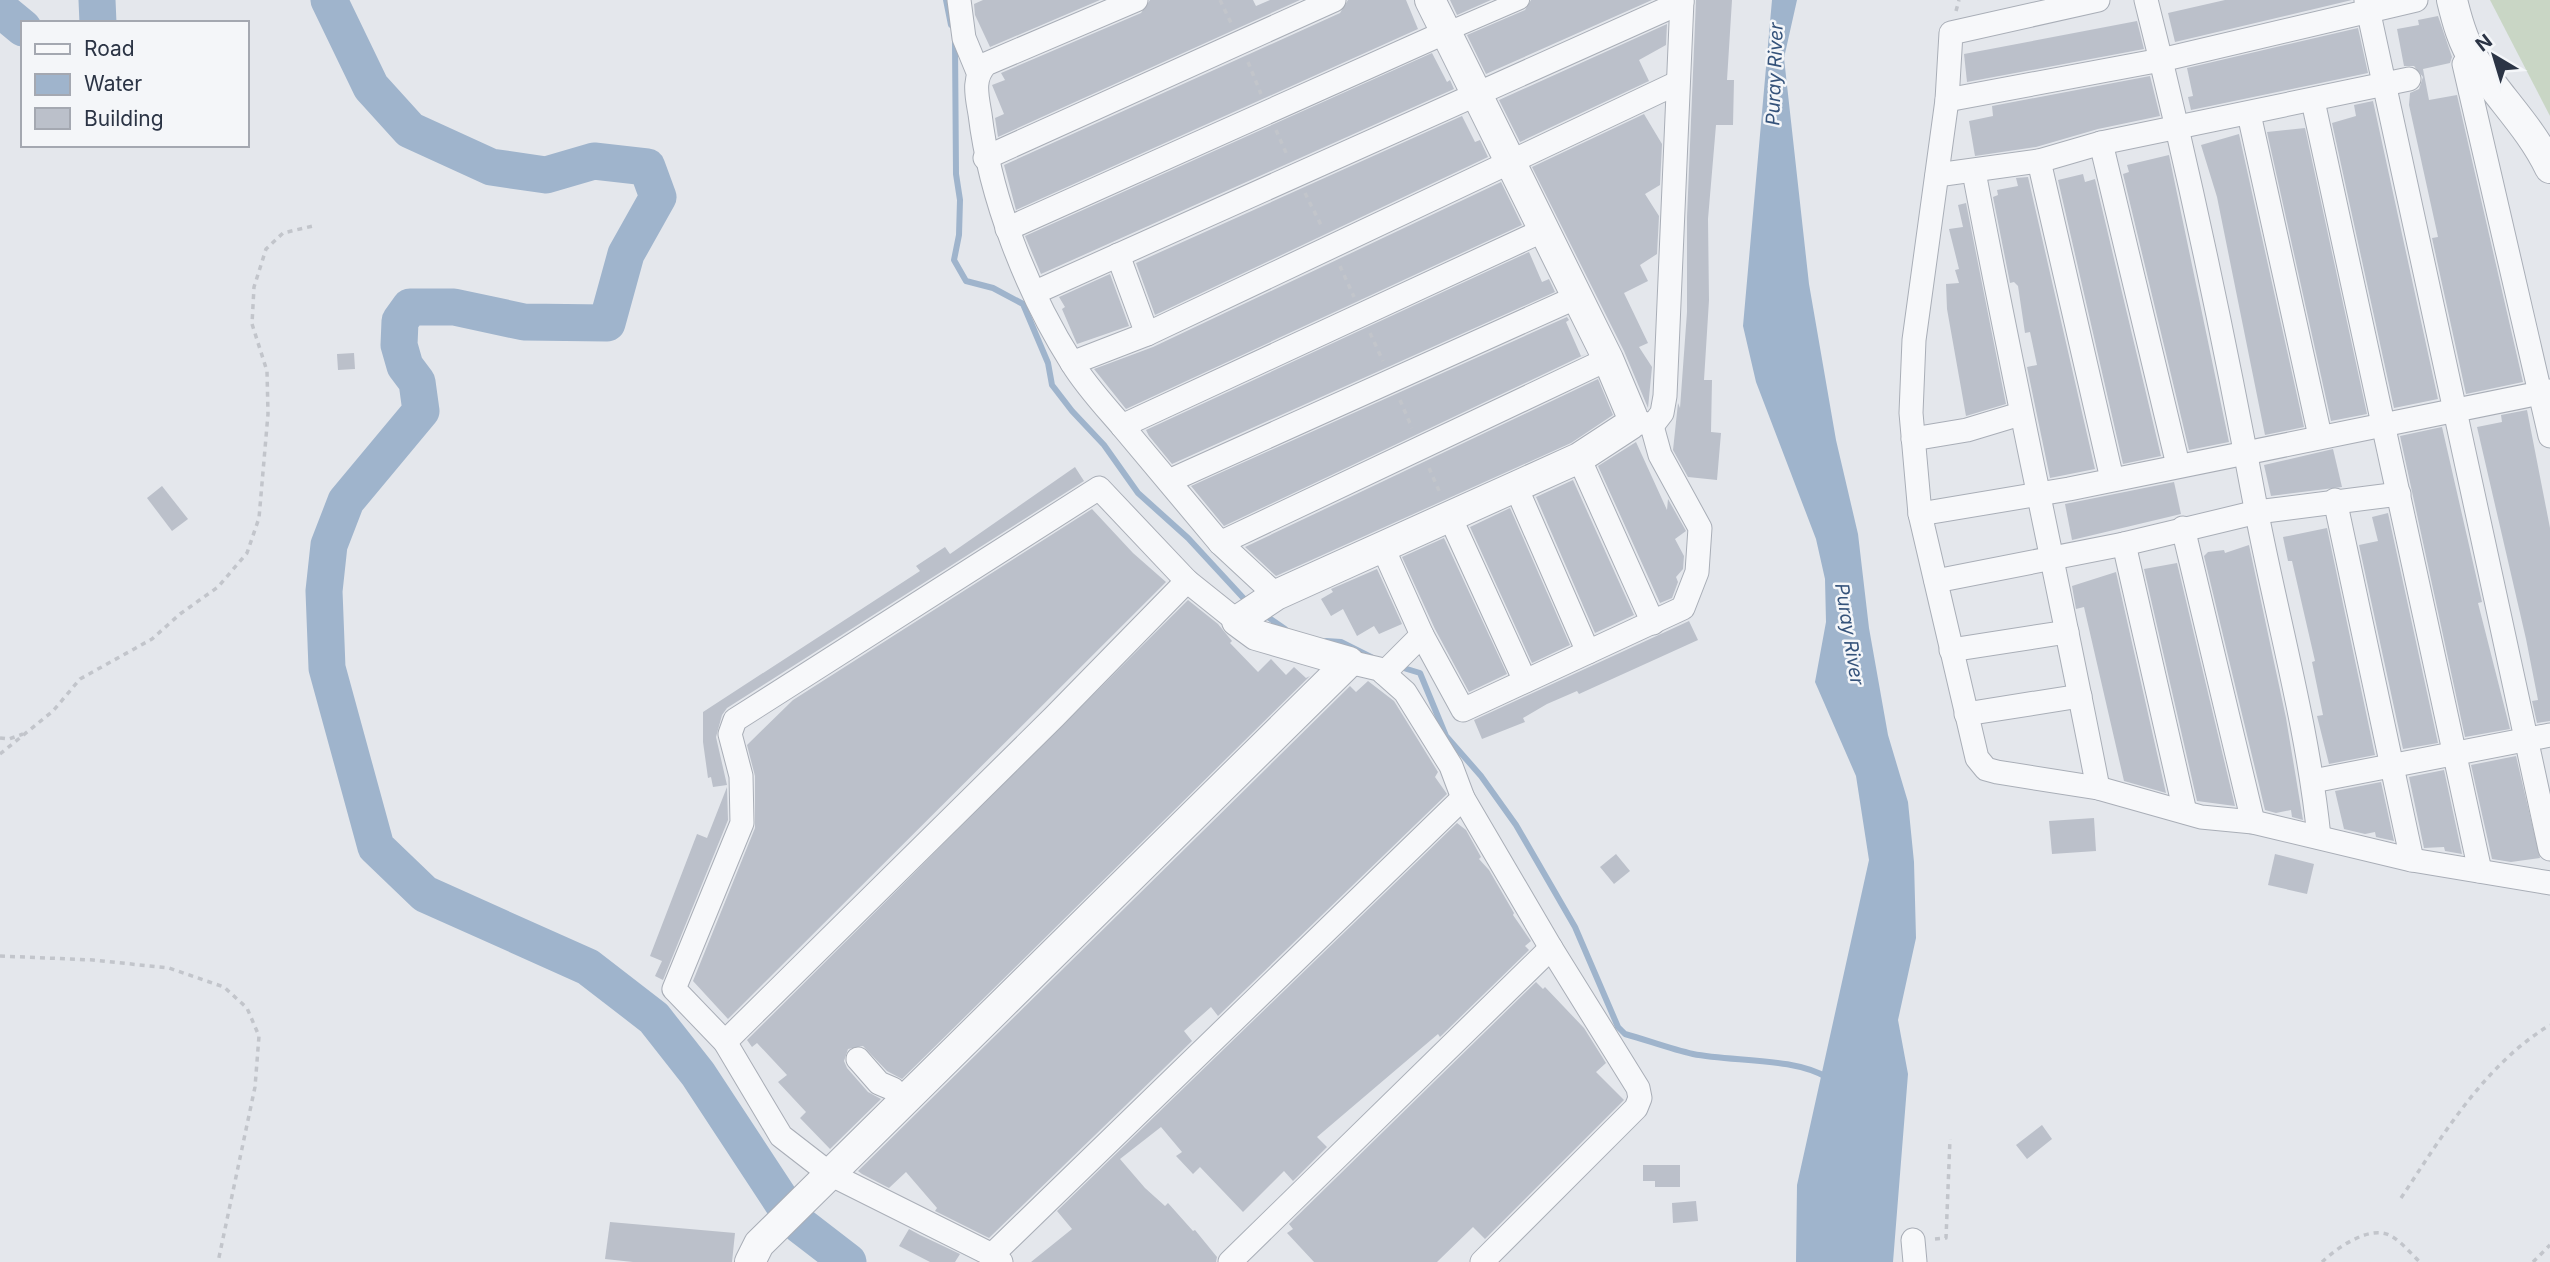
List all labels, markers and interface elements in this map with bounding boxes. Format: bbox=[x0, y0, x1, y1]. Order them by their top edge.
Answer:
legend bbox=[21, 21, 248, 147]
water label: Puray River bbox=[1761, 21, 1788, 126]
north arrow bbox=[2459, 21, 2529, 91]
text: N bbox=[2471, 29, 2497, 57]
text: Road bbox=[84, 36, 135, 61]
text: Water bbox=[84, 71, 142, 96]
text: Building bbox=[84, 106, 164, 131]
water label: Puray River bbox=[1830, 581, 1869, 688]

